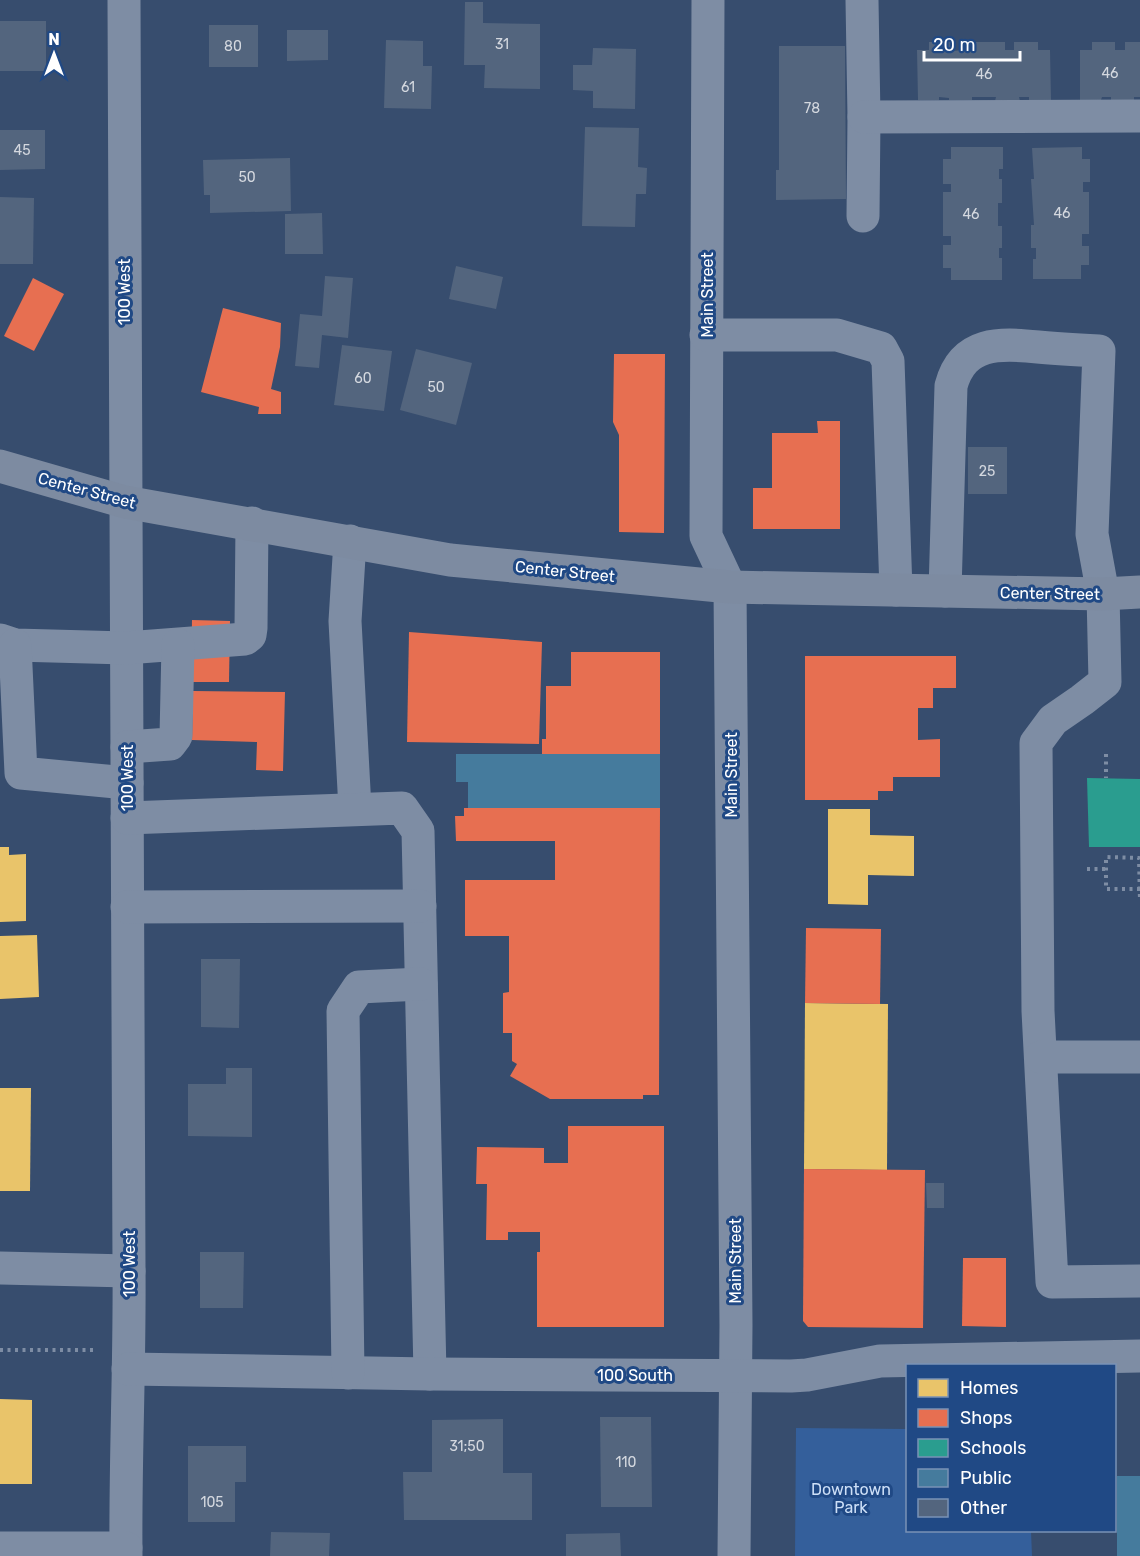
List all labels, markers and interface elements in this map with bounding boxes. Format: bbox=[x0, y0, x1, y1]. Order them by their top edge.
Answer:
north arrow bbox=[24, 24, 84, 84]
scale bar bbox=[924, 24, 1020, 62]
text: N bbox=[48, 30, 60, 49]
text: 20 m bbox=[933, 34, 975, 56]
house number: 31 bbox=[495, 36, 509, 53]
house number: 80 bbox=[224, 38, 242, 55]
house number: 46 bbox=[1101, 65, 1119, 82]
house number: 46 bbox=[975, 66, 993, 83]
house number: 61 bbox=[401, 79, 415, 96]
house number: 78 bbox=[804, 100, 820, 117]
house number: 45 bbox=[13, 142, 31, 159]
house number: 50 bbox=[238, 169, 256, 186]
house number: 46 bbox=[1053, 205, 1071, 222]
house number: 46 bbox=[962, 206, 980, 223]
street label: Main Street bbox=[698, 252, 717, 338]
street label: 100 West bbox=[115, 259, 134, 325]
house number: 60 bbox=[354, 370, 372, 387]
house number: 50 bbox=[427, 379, 445, 396]
house number: 25 bbox=[979, 463, 995, 480]
street label: Center Street bbox=[36, 468, 138, 513]
street label: Center Street bbox=[514, 557, 616, 586]
street label: Center Street bbox=[1000, 583, 1100, 604]
street label: Main Street bbox=[722, 732, 741, 818]
street label: 100 West bbox=[118, 745, 137, 811]
street label: Main Street bbox=[726, 1218, 745, 1304]
street label: 100 West bbox=[120, 1231, 139, 1297]
legend bbox=[906, 1364, 1116, 1532]
street label: 100 South bbox=[597, 1366, 673, 1385]
text: Homes bbox=[960, 1377, 1018, 1399]
text: Shops bbox=[960, 1407, 1012, 1429]
text: Schools bbox=[960, 1437, 1026, 1459]
house number: 31;50 bbox=[449, 1438, 485, 1455]
house number: 110 bbox=[616, 1454, 637, 1471]
text: Public bbox=[960, 1467, 1012, 1489]
park label: Downtown Park bbox=[811, 1480, 891, 1517]
house number: 105 bbox=[200, 1494, 224, 1511]
text: Other bbox=[960, 1497, 1007, 1519]

